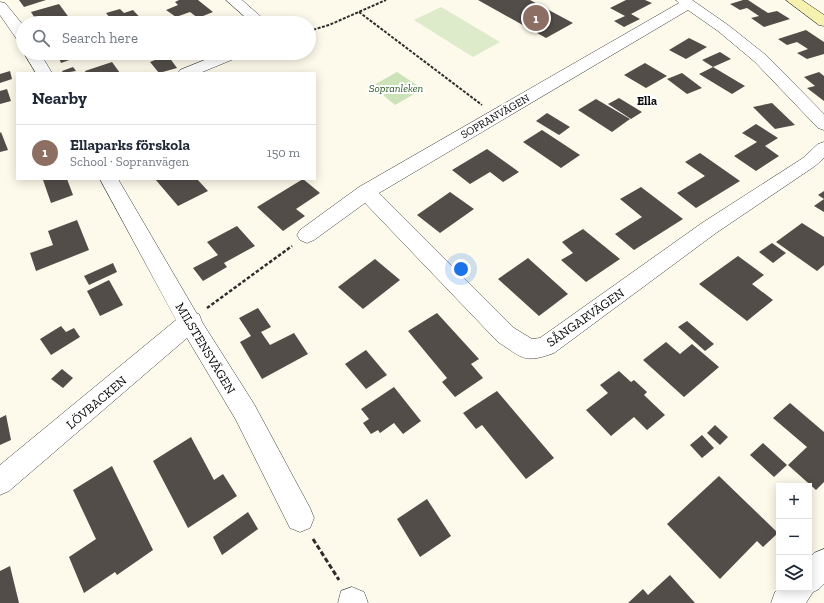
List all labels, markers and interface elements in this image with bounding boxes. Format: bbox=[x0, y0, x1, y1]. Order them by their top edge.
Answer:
pin: 1 bbox=[523, 3, 549, 33]
search box bbox=[16, 16, 316, 60]
icon: search bbox=[30, 27, 52, 49]
text: Search here bbox=[62, 29, 138, 47]
park label: Sopranleken bbox=[369, 82, 424, 95]
text: Nearby bbox=[32, 88, 87, 108]
street label: SOPRANVÄGEN bbox=[458, 91, 532, 141]
district label: Ella bbox=[637, 94, 657, 108]
text: Ellaparks förskola bbox=[70, 136, 190, 154]
text: 1 bbox=[42, 145, 48, 160]
text: 150 m bbox=[267, 145, 300, 160]
text: School · Sopranvägen bbox=[70, 154, 189, 169]
your location bbox=[451, 259, 471, 279]
street label: SÅNGARVÄGEN bbox=[544, 285, 627, 350]
street label: MILSTENSVÄGEN bbox=[172, 300, 239, 397]
street label: LÖVBACKEN bbox=[63, 372, 130, 432]
map controls bbox=[776, 483, 812, 591]
button: + bbox=[776, 483, 812, 519]
button: − bbox=[776, 519, 812, 555]
button: layers bbox=[776, 555, 812, 591]

